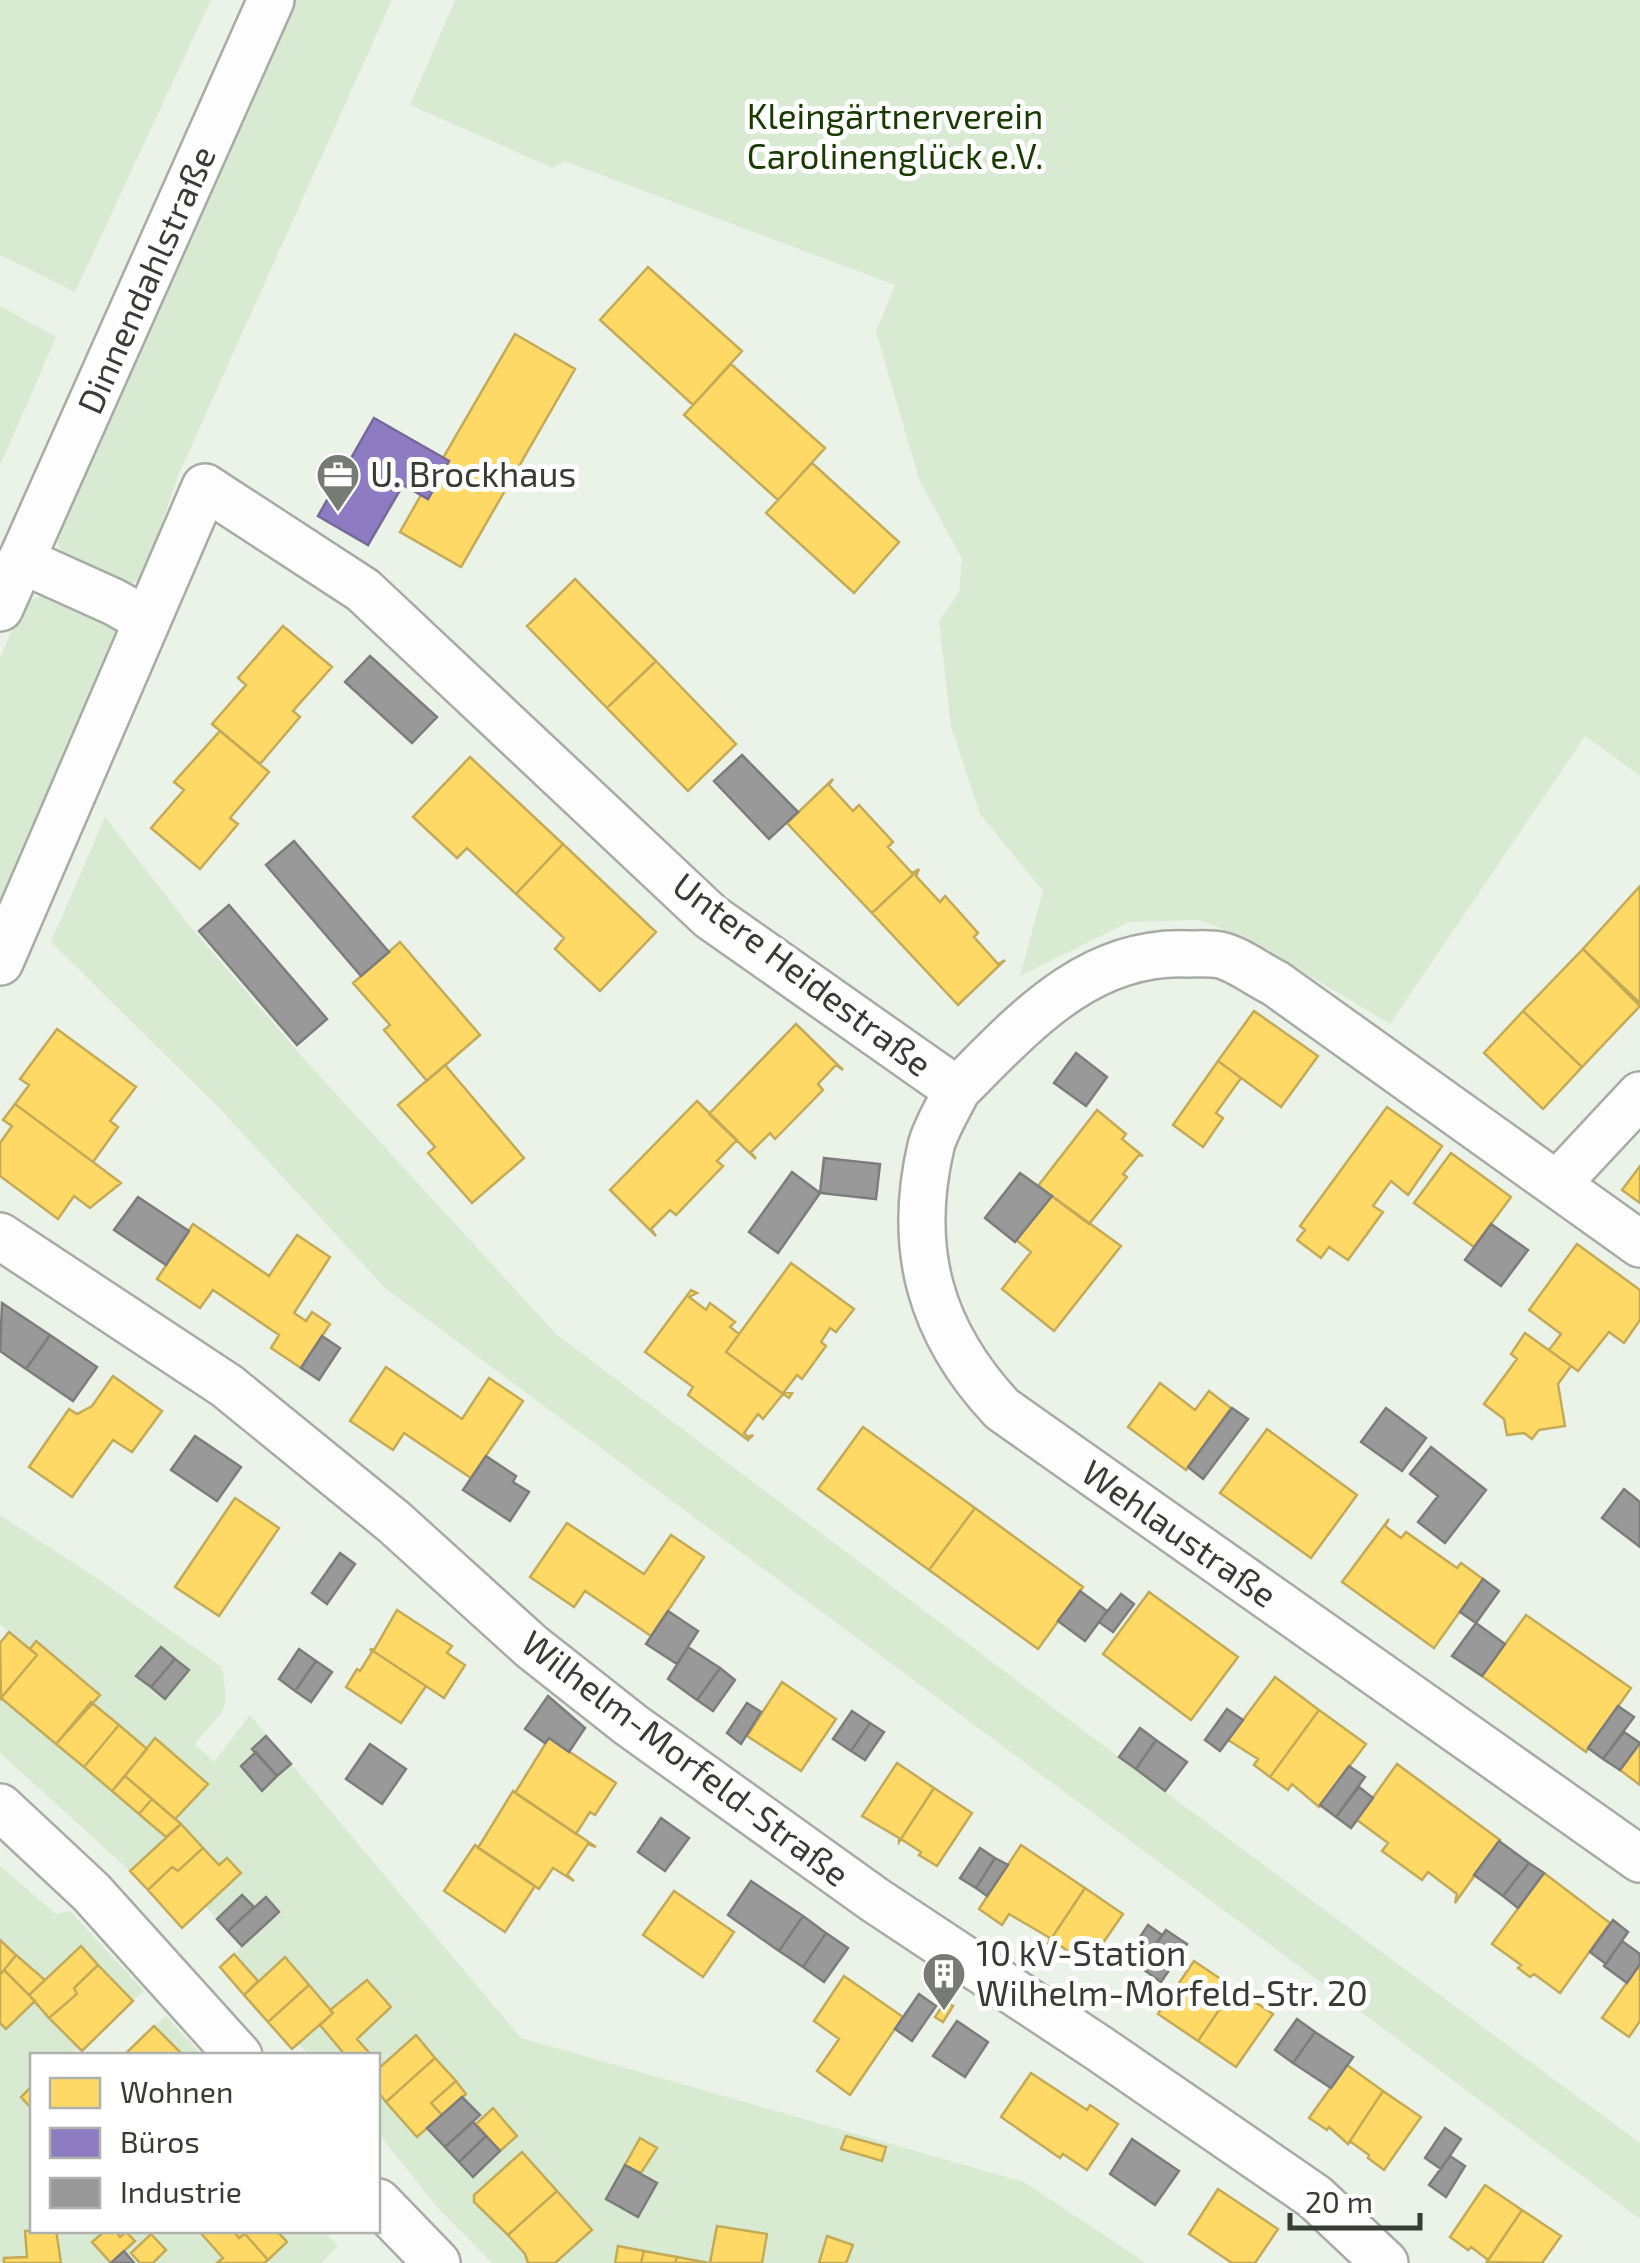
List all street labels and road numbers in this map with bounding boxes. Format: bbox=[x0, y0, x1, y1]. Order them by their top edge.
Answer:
street label: Dinnendahlstraße bbox=[67, 139, 223, 420]
street label: Untere Heidestraße bbox=[666, 863, 941, 1084]
street label: Wehlaustraße bbox=[1075, 1450, 1286, 1615]
street label: Wilhelm-Morfeld-Straße bbox=[514, 1621, 858, 1894]

